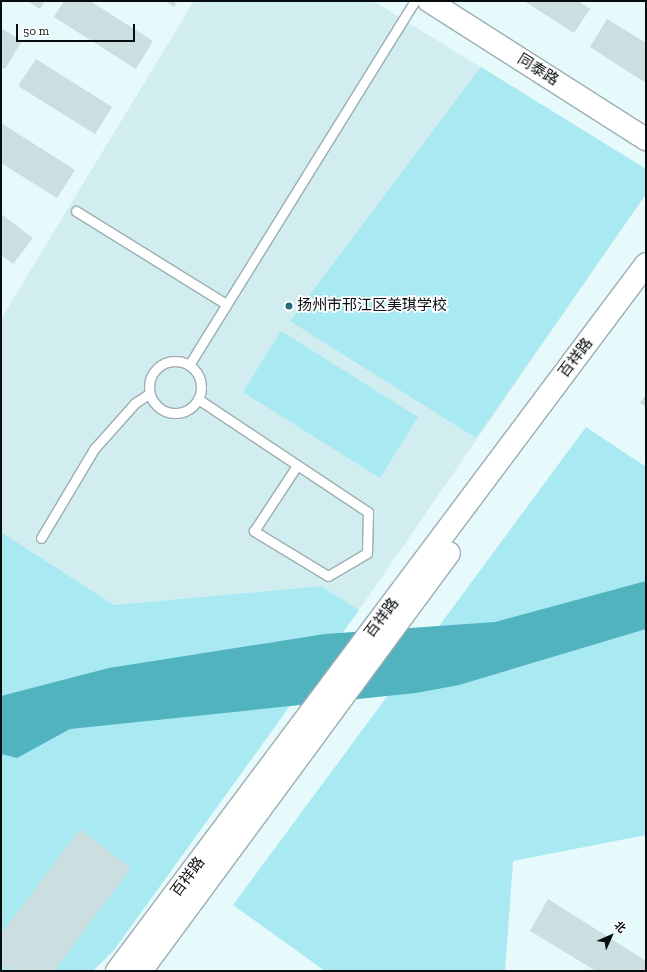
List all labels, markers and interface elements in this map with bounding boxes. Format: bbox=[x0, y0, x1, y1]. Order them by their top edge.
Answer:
scale bar bbox=[18, 16, 137, 42]
text: 50 m bbox=[23, 24, 49, 38]
street label: 同泰路 bbox=[514, 50, 562, 90]
place label: 扬州市邗江区美琪学校 bbox=[297, 297, 447, 315]
marker: 扬州市邗江区美琪学校 bbox=[284, 301, 294, 311]
street label: 百祥路 bbox=[555, 335, 597, 381]
street label: 百祥路 bbox=[361, 595, 403, 641]
street label: 百祥路 bbox=[167, 854, 209, 900]
north arrow bbox=[591, 916, 631, 956]
text: 北 bbox=[611, 919, 628, 936]

